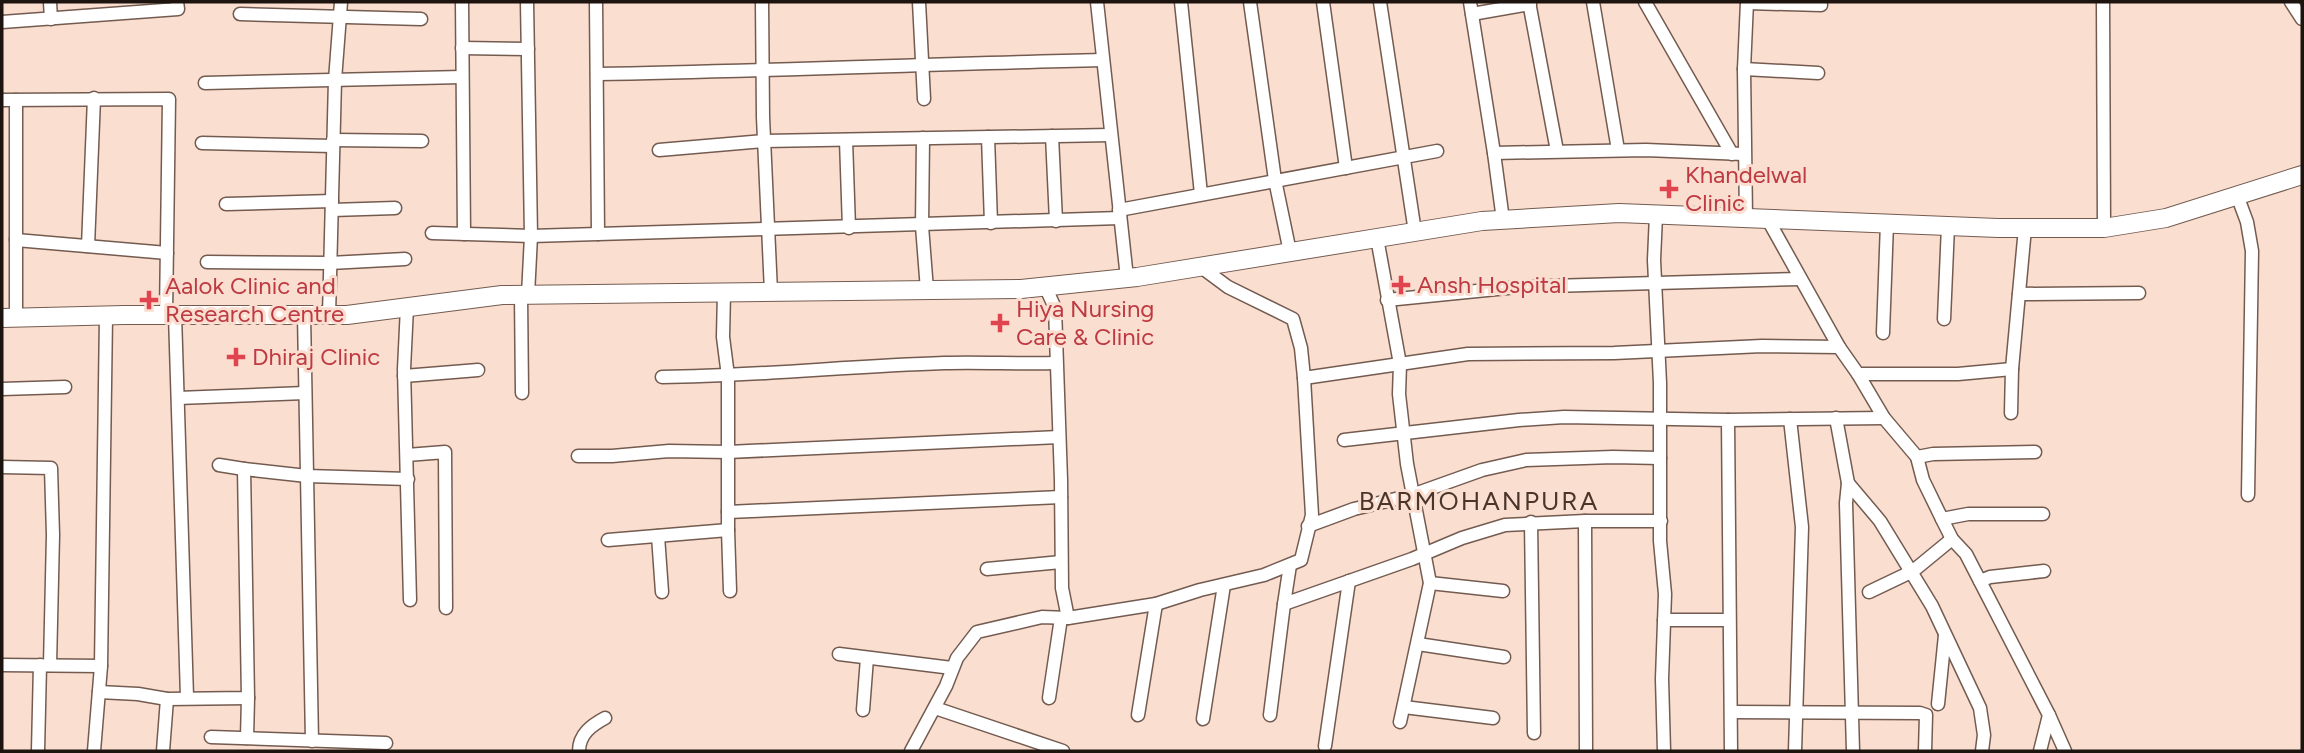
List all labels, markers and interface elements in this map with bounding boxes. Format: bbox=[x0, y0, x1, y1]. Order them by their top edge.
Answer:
place label: Khandelwal Clinic bbox=[1685, 160, 1807, 217]
marker: Khandelwal Clinic bbox=[1659, 179, 1679, 199]
place label: Ansh Hospital bbox=[1417, 270, 1567, 299]
place label: Aalok Clinic and Research Centre bbox=[165, 271, 344, 328]
marker: Ansh Hospital bbox=[1391, 275, 1411, 295]
marker: Aalok Clinic and Research Centre bbox=[139, 290, 159, 310]
place label: Hiya Nursing Care & Clinic bbox=[1016, 294, 1154, 351]
marker: Hiya Nursing Care & Clinic bbox=[990, 313, 1010, 333]
place label: Dhiraj Clinic bbox=[252, 342, 380, 371]
marker: Dhiraj Clinic bbox=[226, 347, 246, 367]
district label: BARMOHANPURA bbox=[1359, 485, 1599, 517]

